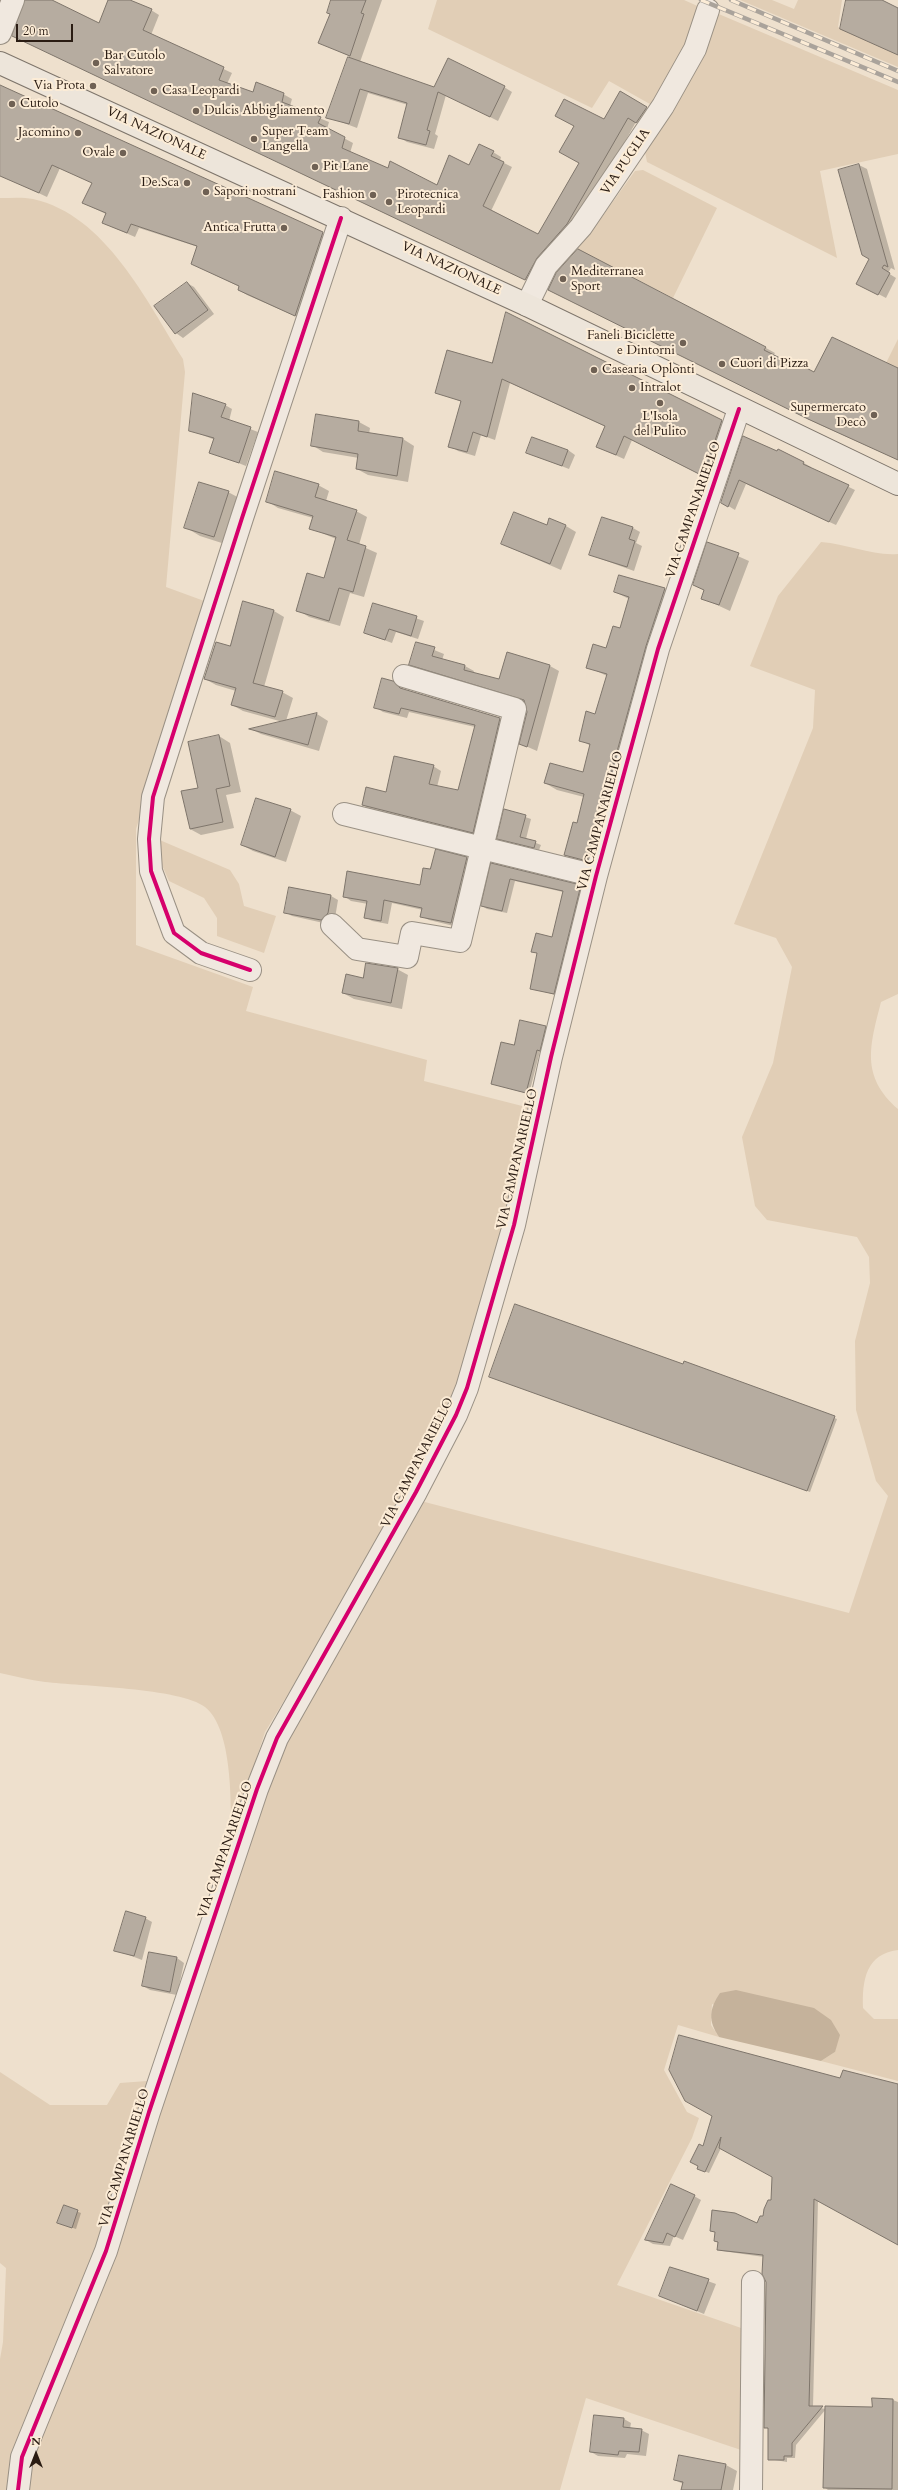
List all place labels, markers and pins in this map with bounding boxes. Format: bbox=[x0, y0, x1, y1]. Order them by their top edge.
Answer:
place label: Bar Cutolo Salvatore bbox=[104, 48, 165, 79]
marker: Bar Cutolo Salvatore bbox=[91, 58, 101, 68]
place label: Via Prota bbox=[34, 78, 85, 94]
marker: Via Prota bbox=[88, 81, 98, 91]
place label: Casa Leopardi bbox=[162, 83, 240, 99]
marker: Casa Leopardi bbox=[149, 86, 159, 96]
place label: Cutolo bbox=[20, 96, 59, 112]
marker: Cutolo bbox=[7, 99, 17, 109]
place label: Dulcis Abbigliamento bbox=[204, 103, 325, 119]
marker: Dulcis Abbigliamento bbox=[191, 106, 201, 116]
place label: Super Team Langella bbox=[262, 124, 329, 155]
place label: Jacomino bbox=[18, 125, 70, 141]
marker: Jacomino bbox=[73, 128, 83, 138]
marker: Super Team Langella bbox=[249, 134, 259, 144]
place label: Ovale bbox=[82, 145, 115, 161]
marker: Ovale bbox=[118, 148, 128, 158]
place label: Pit Lane bbox=[323, 159, 369, 175]
marker: Pit Lane bbox=[310, 162, 320, 172]
place label: De.Sca bbox=[141, 175, 179, 191]
marker: De.Sca bbox=[182, 178, 192, 188]
place label: Sapori nostrani bbox=[214, 184, 296, 200]
marker: Sapori nostrani bbox=[201, 187, 211, 197]
place label: Fashion bbox=[322, 187, 365, 203]
place label: Pirotecnica Leopardi bbox=[397, 187, 459, 218]
marker: Fashion bbox=[368, 190, 378, 200]
marker: Pirotecnica Leopardi bbox=[384, 197, 394, 207]
place label: Antica Frutta bbox=[203, 220, 276, 236]
marker: Antica Frutta bbox=[279, 223, 289, 233]
place label: Mediterranea Sport bbox=[571, 264, 644, 295]
marker: Mediterranea Sport bbox=[558, 274, 568, 284]
place label: Faneli Biciclette e Dintorni bbox=[587, 328, 675, 359]
marker: Faneli Biciclette e Dintorni bbox=[678, 338, 688, 348]
place label: Cuori di Pizza bbox=[730, 356, 809, 372]
marker: Cuori di Pizza bbox=[717, 359, 727, 369]
place label: Casearia Oplonti bbox=[602, 362, 695, 378]
marker: Casearia Oplonti bbox=[589, 365, 599, 375]
place label: Intralot bbox=[640, 380, 681, 396]
marker: Intralot bbox=[627, 383, 637, 393]
marker: L'Isola del Pulito bbox=[655, 398, 665, 408]
place label: Supermercato Decò bbox=[790, 400, 866, 431]
place label: L'Isola del Pulito bbox=[634, 409, 686, 440]
marker: Supermercato Decò bbox=[869, 410, 879, 420]

